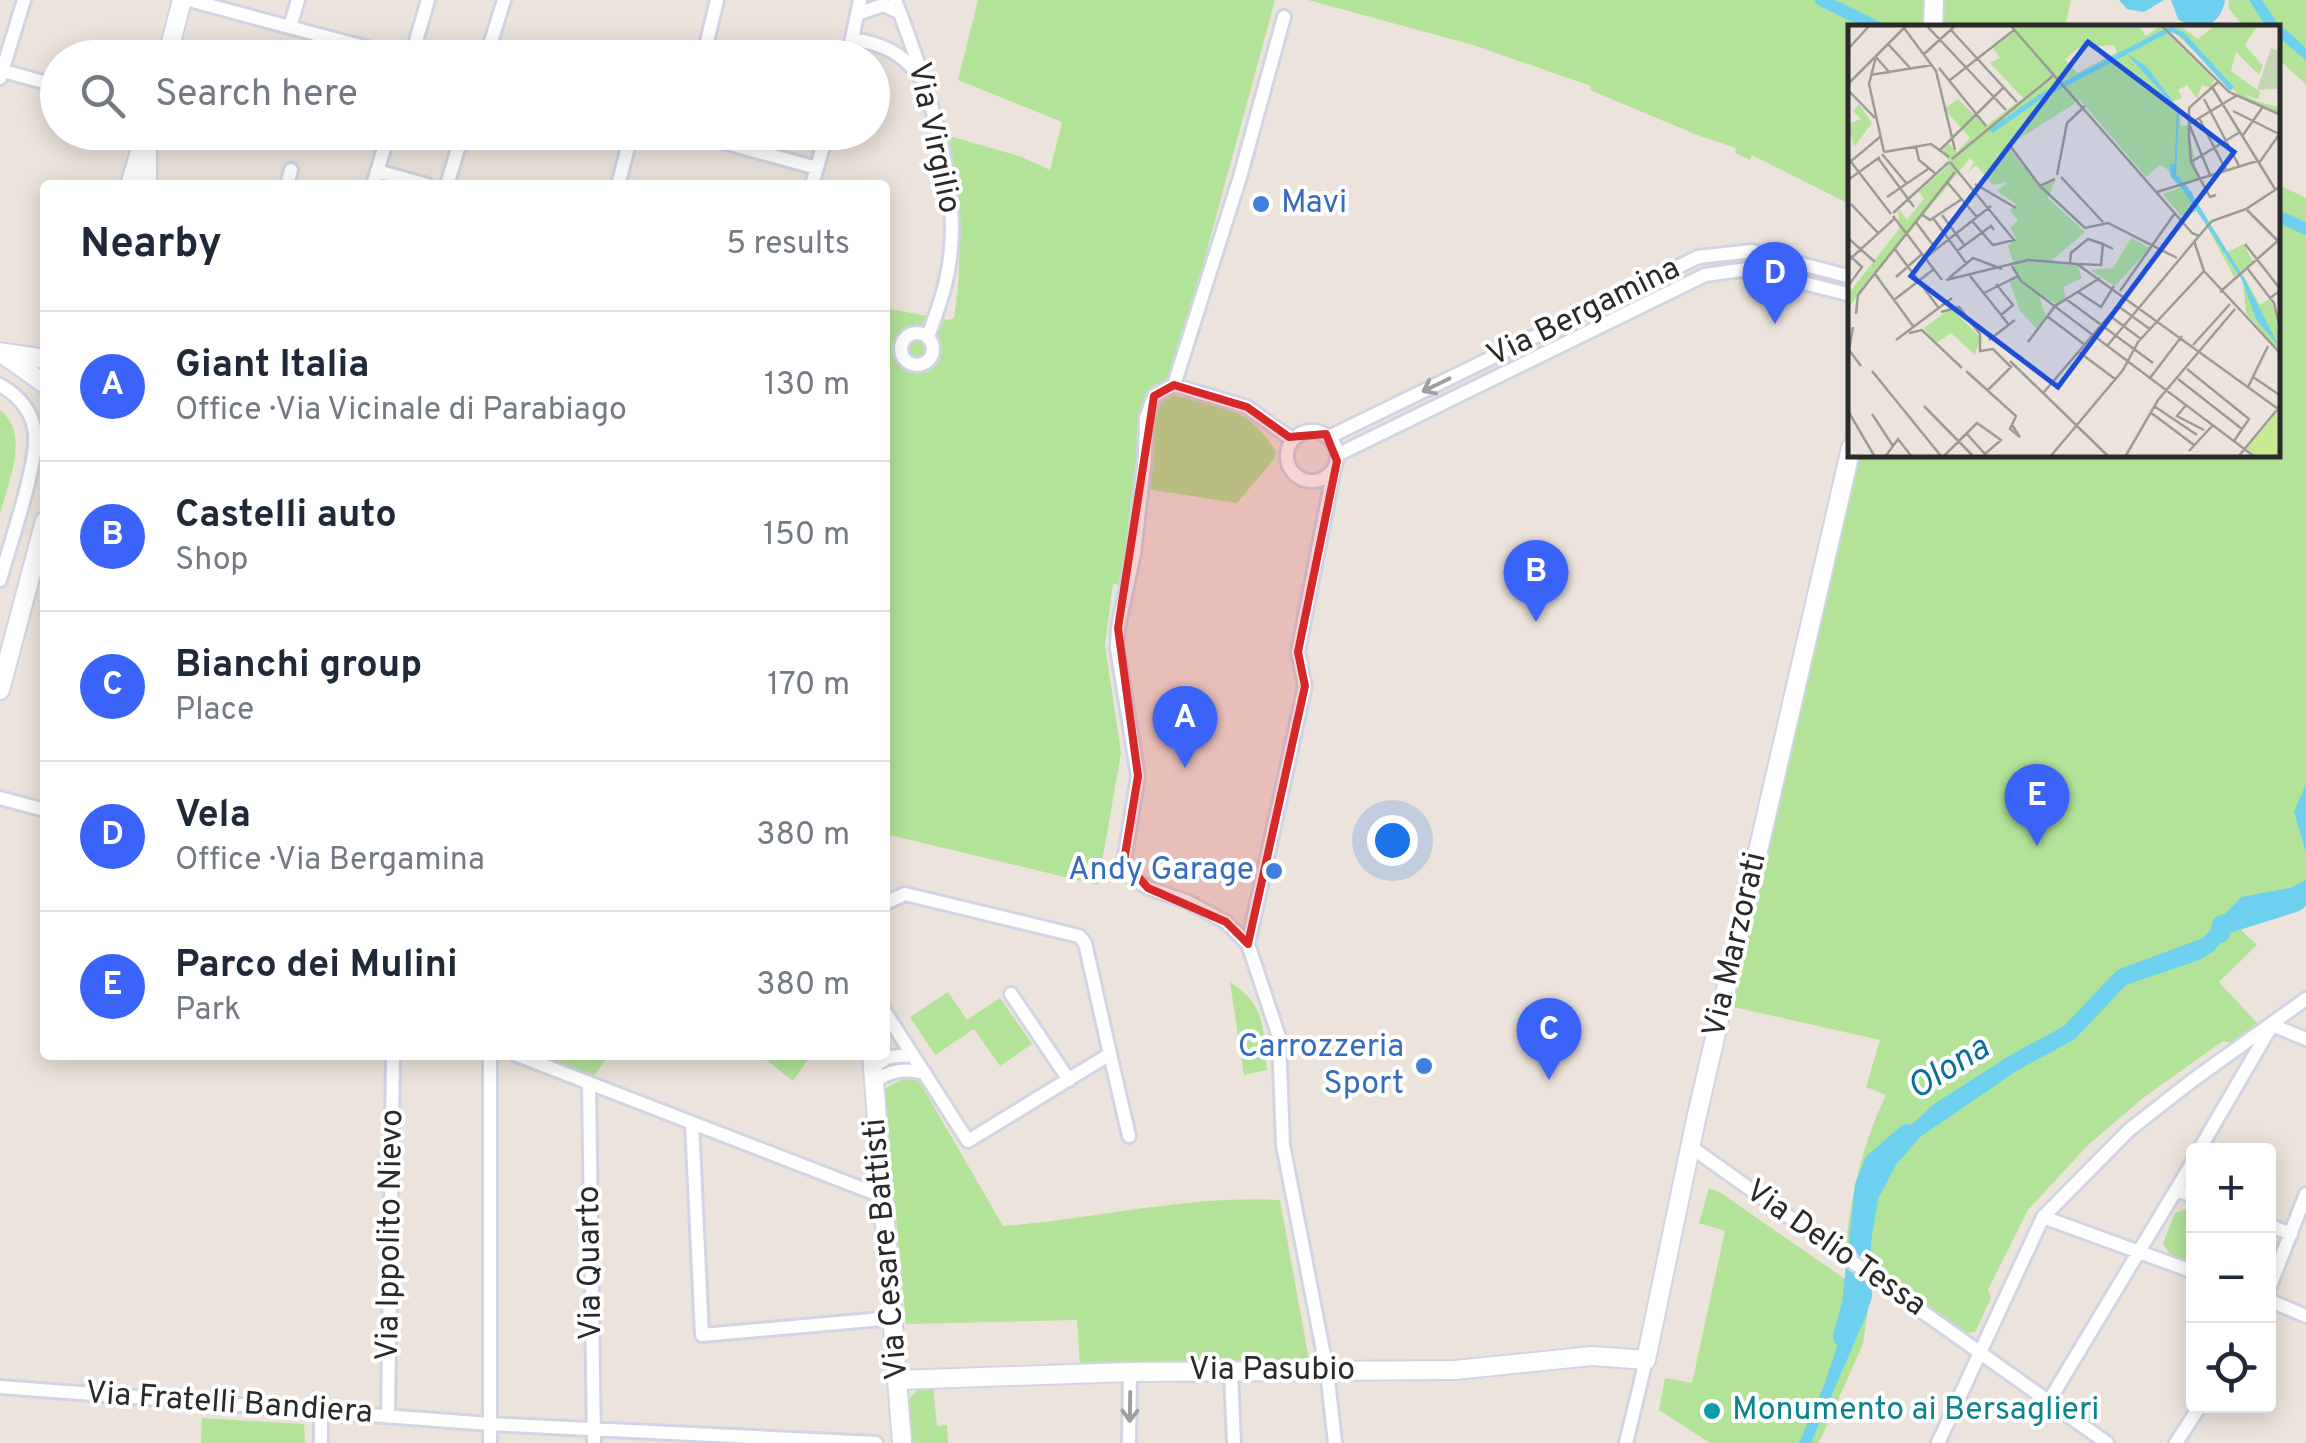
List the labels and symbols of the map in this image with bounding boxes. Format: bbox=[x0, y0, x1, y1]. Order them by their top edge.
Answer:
inset map bbox=[1848, 25, 2281, 458]
street label: Via Virgilio bbox=[898, 59, 968, 217]
place label: Mavi bbox=[1281, 184, 1347, 224]
marker: Mavi bbox=[1250, 193, 1272, 215]
pin: D bbox=[1742, 242, 1808, 324]
street label: Via Bergamina bbox=[1481, 249, 1687, 377]
one-way arrow bbox=[1422, 376, 1452, 395]
pin: B bbox=[1504, 540, 1568, 622]
pin: A bbox=[1152, 686, 1218, 768]
pin: E bbox=[2004, 764, 2070, 846]
your location bbox=[1367, 815, 1418, 866]
street label: Via Marzorati bbox=[1695, 849, 1777, 1041]
place label: Andy Garage bbox=[1068, 851, 1254, 891]
marker: Andy Garage bbox=[1263, 860, 1285, 882]
pin: C bbox=[1516, 998, 1582, 1080]
water label: Olona bbox=[1900, 1027, 1998, 1111]
place label: Carrozzeria Sport bbox=[1238, 1028, 1404, 1105]
marker: Carrozzeria Sport bbox=[1413, 1055, 1435, 1077]
street label: Via Ippolito Nievo bbox=[369, 1109, 413, 1361]
street label: Via Cesare Battisti bbox=[856, 1116, 918, 1382]
street label: Via Delio Tessa bbox=[1737, 1172, 1933, 1326]
street label: Via Quarto bbox=[570, 1185, 612, 1341]
street label: Via Pasubio bbox=[1189, 1351, 1355, 1391]
street label: Via Fratelli Bandiera bbox=[84, 1374, 374, 1434]
one-way arrow bbox=[1120, 1391, 1139, 1423]
place label: Monumento ai Bersaglieri bbox=[1732, 1391, 2099, 1431]
marker: Monumento ai Bersaglieri bbox=[1701, 1400, 1723, 1422]

